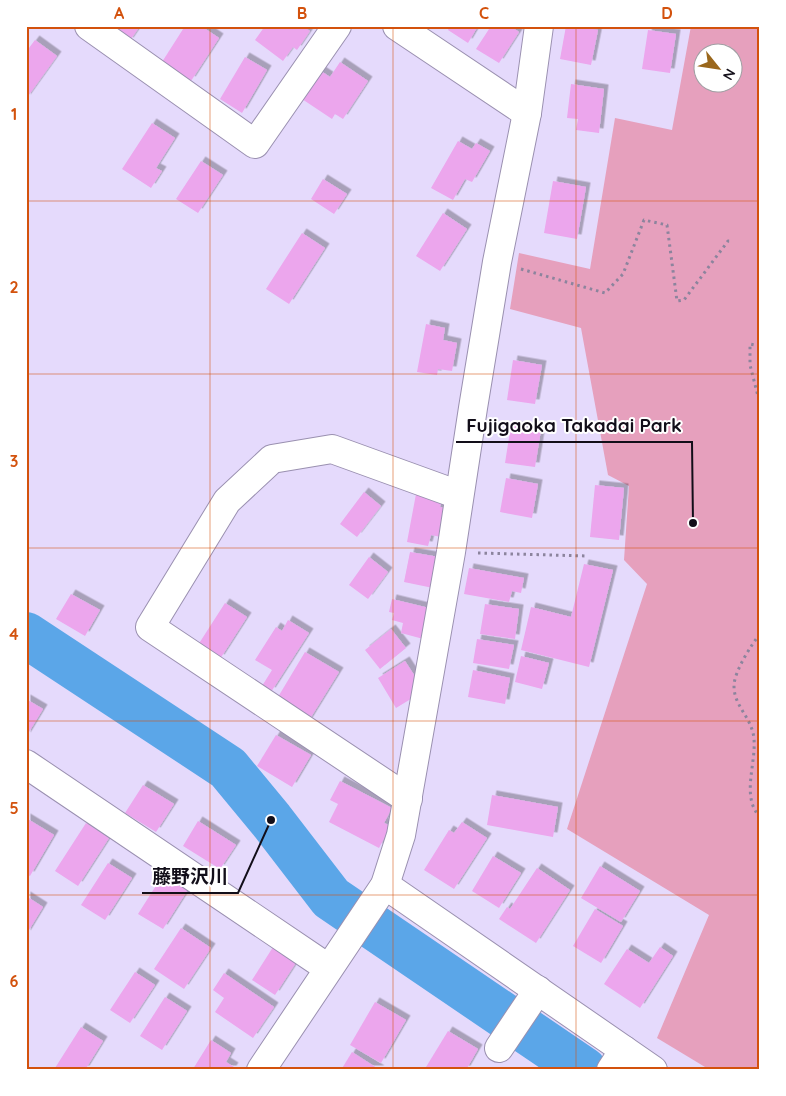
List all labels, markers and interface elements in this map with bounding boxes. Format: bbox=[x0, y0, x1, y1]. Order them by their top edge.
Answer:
text: A bbox=[114, 3, 125, 23]
text: B bbox=[297, 3, 307, 23]
text: C bbox=[479, 3, 489, 23]
text: D bbox=[661, 3, 673, 23]
north arrow bbox=[694, 42, 744, 92]
text: N bbox=[719, 66, 740, 83]
text: 1 bbox=[11, 104, 17, 124]
text: 2 bbox=[9, 277, 19, 297]
callout: Fujigaoka Takadai Park bbox=[456, 408, 692, 442]
text: Fujigaoka Takadai Park bbox=[466, 413, 682, 437]
text: 3 bbox=[10, 451, 18, 471]
text: 4 bbox=[9, 624, 19, 644]
text: 5 bbox=[9, 798, 19, 818]
callout: 藤野沢川 bbox=[142, 859, 238, 893]
text: 藤野沢川 bbox=[152, 864, 228, 888]
text: 6 bbox=[10, 971, 19, 991]

